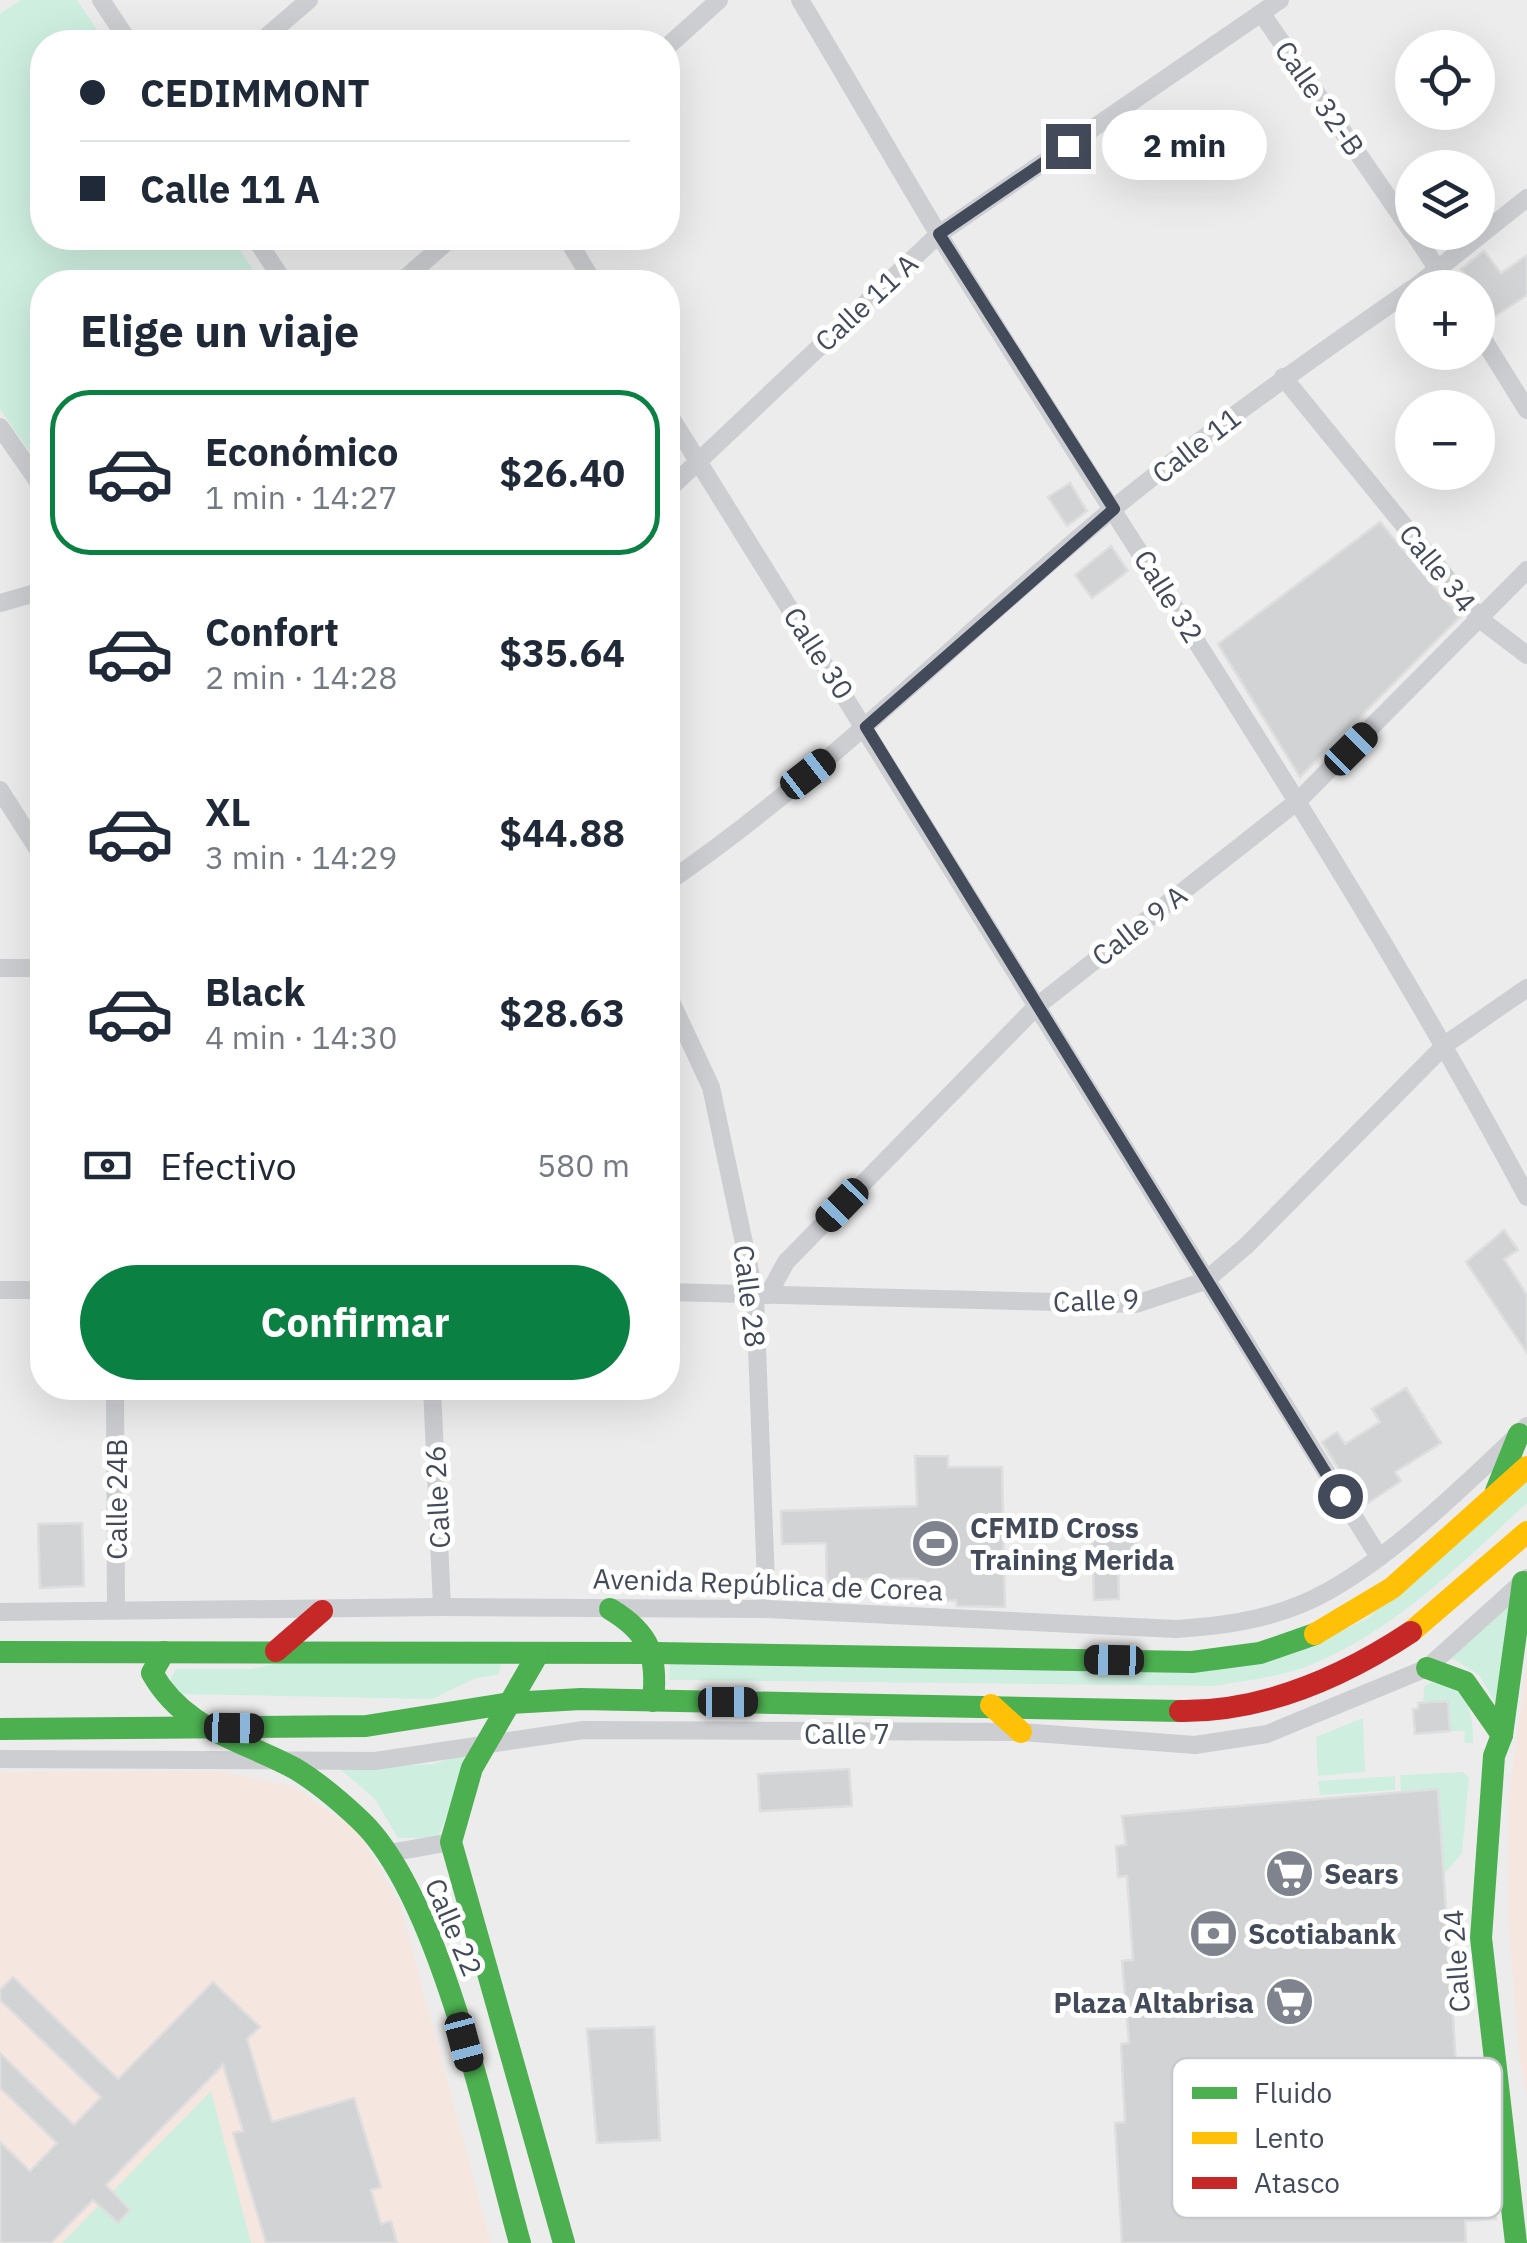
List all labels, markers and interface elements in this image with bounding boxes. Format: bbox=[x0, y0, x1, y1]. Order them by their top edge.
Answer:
map controls bbox=[1395, 30, 1495, 490]
button: locate bbox=[1395, 30, 1495, 130]
street label: Calle 32-B bbox=[1267, 33, 1373, 163]
text: CEDIMMONT bbox=[140, 68, 370, 117]
callout: 2 min bbox=[1103, 111, 1268, 181]
route end bbox=[1046, 124, 1091, 169]
text: 2 min bbox=[1143, 124, 1226, 166]
button: layers bbox=[1395, 150, 1495, 250]
text: Calle 11 A bbox=[140, 164, 320, 213]
street label: Calle 11 A bbox=[807, 245, 925, 359]
button: + bbox=[1395, 270, 1495, 370]
text: Elige un viaje bbox=[80, 301, 359, 359]
button: − bbox=[1395, 390, 1495, 490]
street label: Calle 11 bbox=[1144, 399, 1248, 491]
text: Económico bbox=[205, 427, 398, 476]
icon: car bbox=[85, 428, 175, 518]
text: $26.40 bbox=[499, 448, 625, 497]
text: 1 min · 14:27 bbox=[205, 476, 398, 518]
street label: Calle 34 bbox=[1391, 516, 1485, 620]
street label: Calle 32 bbox=[1126, 543, 1212, 649]
street label: Calle 30 bbox=[775, 600, 863, 706]
text: Confort bbox=[205, 607, 339, 656]
icon: car bbox=[85, 608, 175, 698]
text: $35.64 bbox=[499, 628, 625, 677]
text: 2 min · 14:28 bbox=[205, 656, 398, 698]
car bbox=[1319, 717, 1383, 781]
car bbox=[775, 744, 841, 804]
text: XL bbox=[205, 787, 251, 836]
icon: car bbox=[85, 788, 175, 878]
text: $44.88 bbox=[499, 808, 625, 857]
text: 3 min · 14:29 bbox=[205, 836, 398, 878]
street label: Calle 9 A bbox=[1084, 876, 1194, 974]
text: Black bbox=[205, 967, 305, 1016]
icon: car bbox=[85, 968, 175, 1058]
text: $28.63 bbox=[499, 988, 625, 1037]
text: 4 min · 14:30 bbox=[205, 1016, 398, 1058]
icon: cash bbox=[80, 1138, 135, 1193]
text: Efectivo bbox=[160, 1141, 297, 1190]
text: 580 m bbox=[537, 1144, 630, 1186]
car bbox=[810, 1173, 874, 1237]
street label: Calle 28 bbox=[725, 1243, 775, 1349]
button: Confirmar bbox=[80, 1265, 630, 1380]
street label: Calle 9 bbox=[1052, 1280, 1140, 1320]
street label: Calle 24B bbox=[98, 1438, 135, 1560]
street label: Calle 26 bbox=[416, 1445, 458, 1549]
route start bbox=[1318, 1474, 1363, 1519]
place label: CFMID Cross Training Merida bbox=[970, 1509, 1174, 1578]
sports icon: CFMID Cross Training Merida bbox=[909, 1517, 961, 1569]
street label: Avenida República de Corea bbox=[592, 1559, 944, 1609]
car bbox=[1084, 1644, 1144, 1676]
car bbox=[698, 1687, 758, 1717]
car bbox=[204, 1712, 264, 1744]
street label: Calle 7 bbox=[804, 1715, 890, 1752]
supermarket icon: Sears bbox=[1263, 1847, 1315, 1899]
place label: Sears bbox=[1324, 1855, 1399, 1892]
street label: Calle 22 bbox=[417, 1872, 491, 1982]
bank icon: Scotiabank bbox=[1187, 1907, 1239, 1959]
street label: Calle 24 bbox=[1434, 1908, 1478, 2014]
place label: Scotiabank bbox=[1248, 1915, 1397, 1952]
supermarket icon: Plaza Altabrisa bbox=[1263, 1976, 1315, 2028]
place label: Plaza Altabrisa bbox=[1054, 1984, 1254, 2021]
car bbox=[442, 2009, 486, 2075]
legend bbox=[1172, 2058, 1502, 2218]
text: Fluido bbox=[1254, 2074, 1332, 2111]
text: Lento bbox=[1254, 2119, 1324, 2156]
text: Atasco bbox=[1254, 2164, 1340, 2201]

